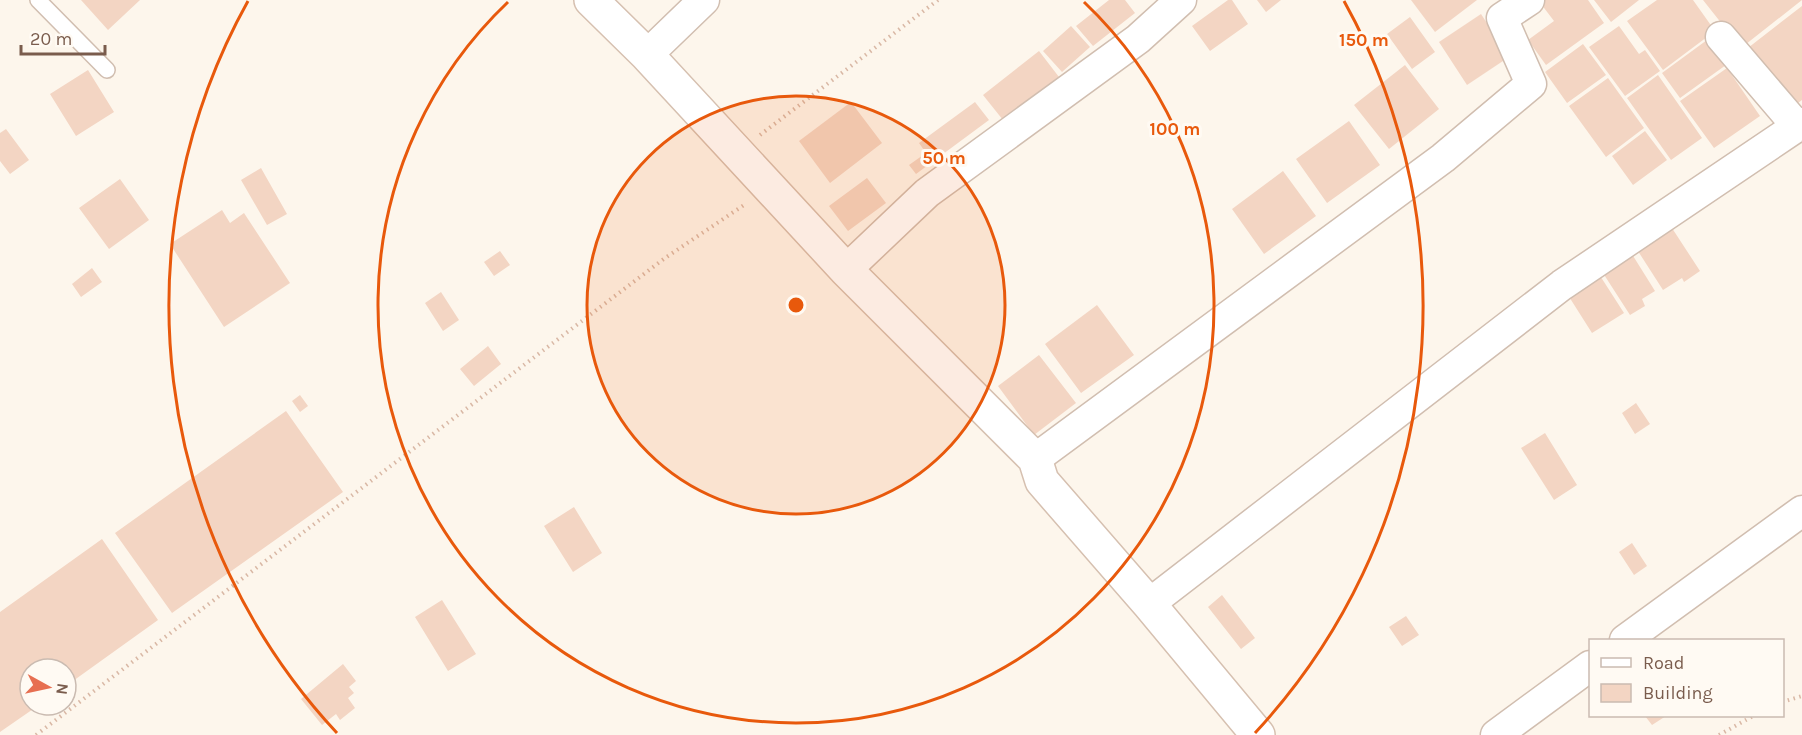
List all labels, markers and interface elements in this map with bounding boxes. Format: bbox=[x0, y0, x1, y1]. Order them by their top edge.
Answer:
scale bar bbox=[21, 18, 105, 56]
text: 20 m bbox=[30, 28, 72, 50]
text: 150 m bbox=[1339, 29, 1389, 51]
text: 100 m bbox=[1150, 118, 1200, 140]
text: 50 m bbox=[922, 147, 966, 169]
centre of rings bbox=[786, 295, 806, 315]
legend bbox=[1589, 639, 1784, 717]
text: Road bbox=[1643, 652, 1684, 674]
north arrow bbox=[18, 657, 78, 717]
text: N bbox=[52, 682, 73, 696]
text: Building bbox=[1643, 682, 1713, 704]

